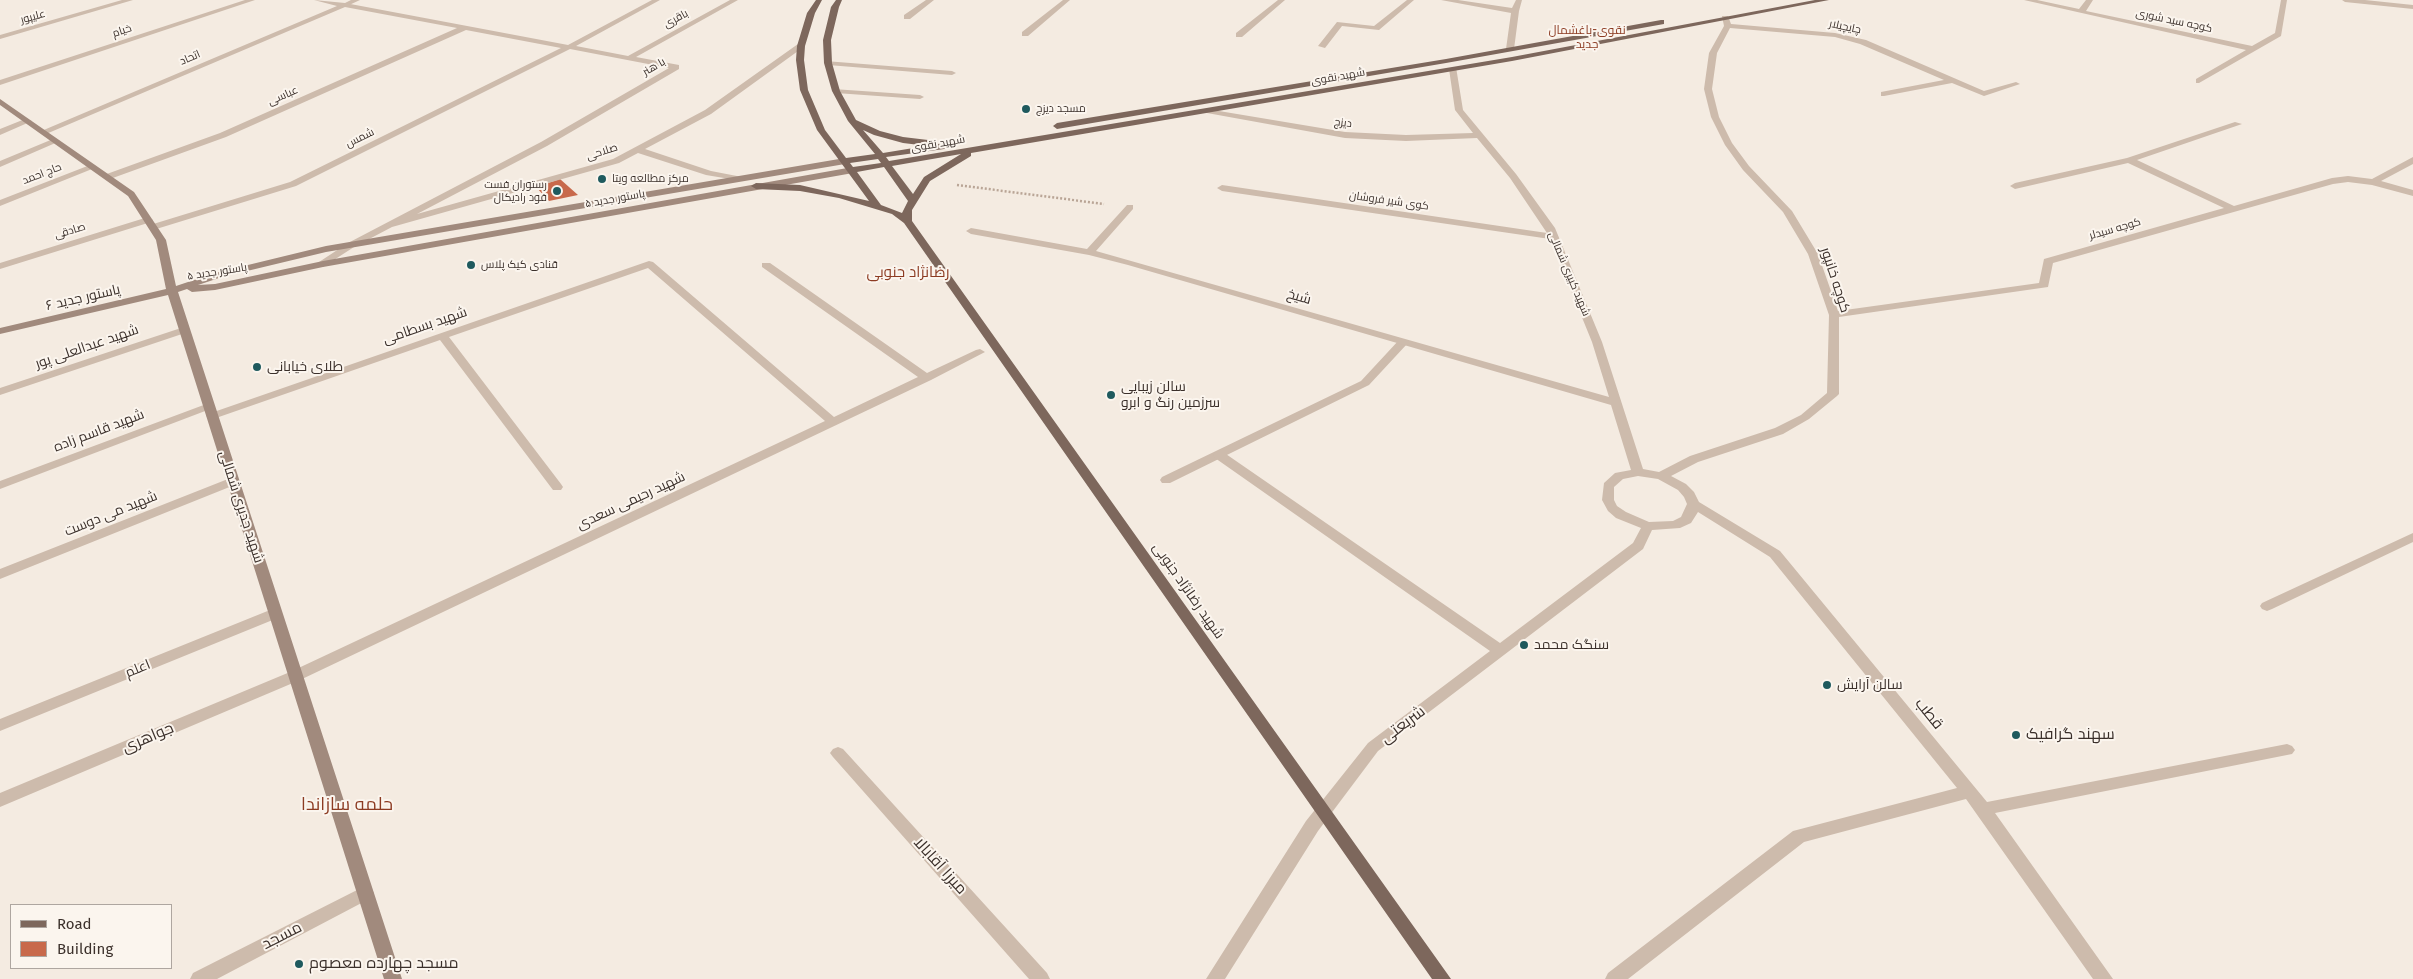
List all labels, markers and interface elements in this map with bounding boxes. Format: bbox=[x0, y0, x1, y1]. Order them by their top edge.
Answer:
street label: کوچه سید شوری bbox=[2135, 6, 2213, 36]
street label: علیپور bbox=[19, 7, 47, 27]
street label: باقری bbox=[661, 7, 691, 31]
street label: چایچیلار bbox=[1828, 17, 1862, 37]
street label: خیام bbox=[111, 22, 133, 40]
district label: نقوی-باغشمال جدید bbox=[1548, 24, 1626, 52]
street label: اتحاد bbox=[178, 48, 202, 68]
street label: با هنر bbox=[640, 55, 668, 79]
street label: شهید نقوی bbox=[1310, 66, 1366, 88]
street label: عباسی bbox=[266, 84, 300, 108]
place label: مسجد دیزج bbox=[1036, 102, 1086, 116]
marker: مسجد دیزج bbox=[1020, 103, 1032, 115]
street label: دیزج bbox=[1333, 115, 1353, 131]
street label: شمس bbox=[344, 125, 376, 151]
street label: شهید نقوی bbox=[910, 133, 966, 155]
street label: صلاحی bbox=[585, 141, 619, 163]
street label: حاج احمد bbox=[20, 160, 64, 188]
place label: مرکز مطالعه ویتا bbox=[612, 172, 689, 186]
marker: مرکز مطالعه ویتا bbox=[596, 173, 608, 185]
place label: رستوران فست فود رادیکال bbox=[484, 178, 547, 204]
marker: رستوران فست فود رادیکال bbox=[551, 185, 563, 197]
street label: پاستور جدید ۵ bbox=[584, 187, 646, 211]
street label: کوی شیر فروشان bbox=[1348, 189, 1430, 213]
street label: کوچه سیدلر bbox=[2088, 215, 2142, 243]
street label: صادقی bbox=[53, 220, 87, 242]
street label: شهید کبیری شمالی bbox=[1545, 230, 1593, 318]
street label: کوچه خانپور bbox=[1817, 245, 1853, 315]
place label: قنادی کیک پلاس bbox=[481, 258, 558, 272]
marker: قنادی کیک پلاس bbox=[465, 259, 477, 271]
street label: پاستور جدید ۵ bbox=[186, 261, 248, 283]
district label: رضانژاد جنوبی bbox=[866, 264, 950, 282]
street label: پاستور جدید ۶ bbox=[44, 281, 122, 315]
street label: شیخ bbox=[1285, 286, 1313, 308]
street label: شهید بسطامی bbox=[381, 304, 469, 348]
street label: شهید عبدالعلی پور bbox=[33, 321, 141, 373]
place label: طلای خیابانی bbox=[267, 359, 343, 375]
marker: طلای خیابانی bbox=[251, 361, 263, 373]
place label: سالن زیبایی سرزمین رنگ و ابرو bbox=[1121, 379, 1220, 412]
marker: سالن زیبایی سرزمین رنگ و ابرو bbox=[1105, 389, 1117, 401]
street label: شهید قاسم زاده bbox=[51, 406, 147, 456]
street label: شهید جدیری شمالی bbox=[215, 449, 267, 565]
street label: شهید رحیمی سعدی bbox=[574, 469, 688, 533]
street label: شهید می دوست bbox=[62, 488, 160, 540]
street label: شهید رضانژاد جنوبی bbox=[1149, 540, 1227, 642]
place label: سنگک محمد bbox=[1534, 637, 1609, 653]
marker: سنگک محمد bbox=[1518, 639, 1530, 651]
street label: اعلم bbox=[123, 656, 153, 682]
place label: سالن آرایش bbox=[1837, 677, 1902, 693]
marker: سالن آرایش bbox=[1821, 679, 1833, 691]
street label: قطب bbox=[1911, 694, 1947, 734]
street label: شریعتی bbox=[1377, 702, 1429, 748]
street label: جواهری bbox=[119, 719, 177, 757]
place label: سهند گرافیک bbox=[2026, 725, 2115, 745]
marker: سهند گرافیک bbox=[2010, 729, 2022, 741]
district label: حلمه سازاندا bbox=[301, 794, 393, 816]
street label: میرزا آقابالا bbox=[909, 833, 971, 899]
legend bbox=[10, 904, 172, 969]
text: Road bbox=[57, 915, 92, 933]
street label: مسجد bbox=[259, 918, 305, 954]
text: Building bbox=[57, 940, 113, 958]
place label: مسجد چهارده معصوم bbox=[309, 954, 459, 974]
marker: مسجد چهارده معصوم bbox=[293, 958, 305, 970]

